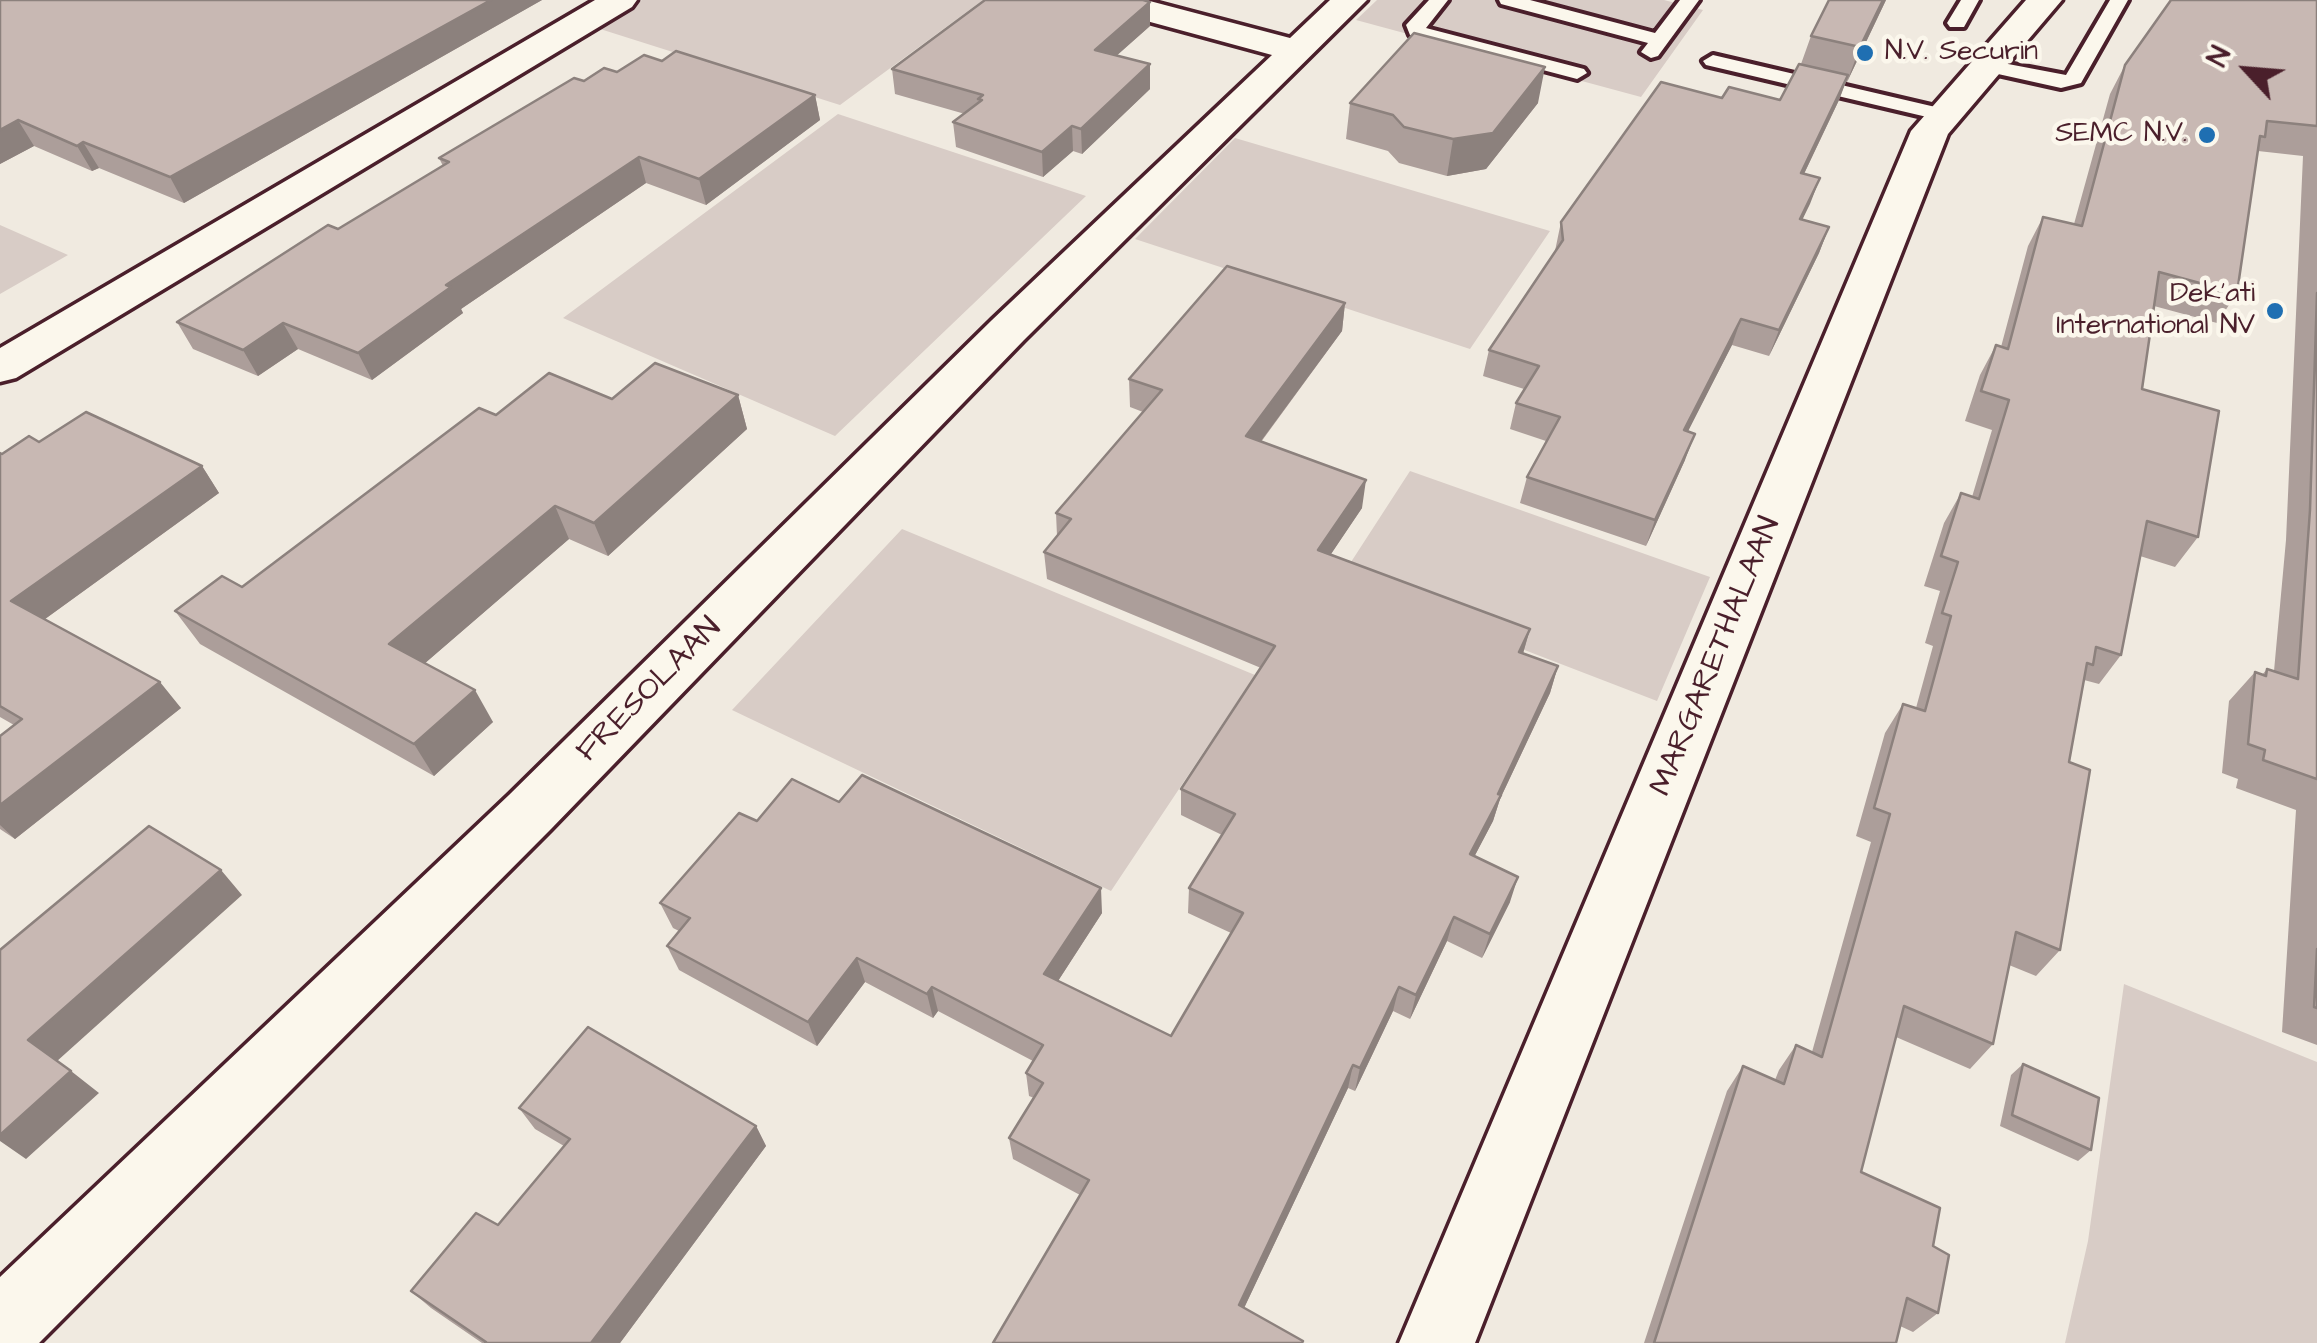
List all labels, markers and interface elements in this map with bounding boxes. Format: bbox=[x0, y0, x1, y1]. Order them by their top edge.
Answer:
north arrow bbox=[2197, 20, 2297, 120]
place label: N.V. Securin bbox=[1885, 36, 2038, 70]
text: N bbox=[2198, 40, 2241, 73]
marker: N.V. Securin bbox=[1854, 42, 1876, 64]
place label: SEMC N.V. bbox=[2055, 118, 2187, 152]
marker: SEMC N.V. bbox=[2196, 124, 2218, 146]
place label: Dek'ati International NV bbox=[2056, 278, 2255, 344]
marker: Dek'ati International NV bbox=[2264, 300, 2286, 322]
street label: MARGARETHALAAN bbox=[1644, 512, 1790, 802]
street label: FRESOLAAN bbox=[570, 611, 730, 771]

